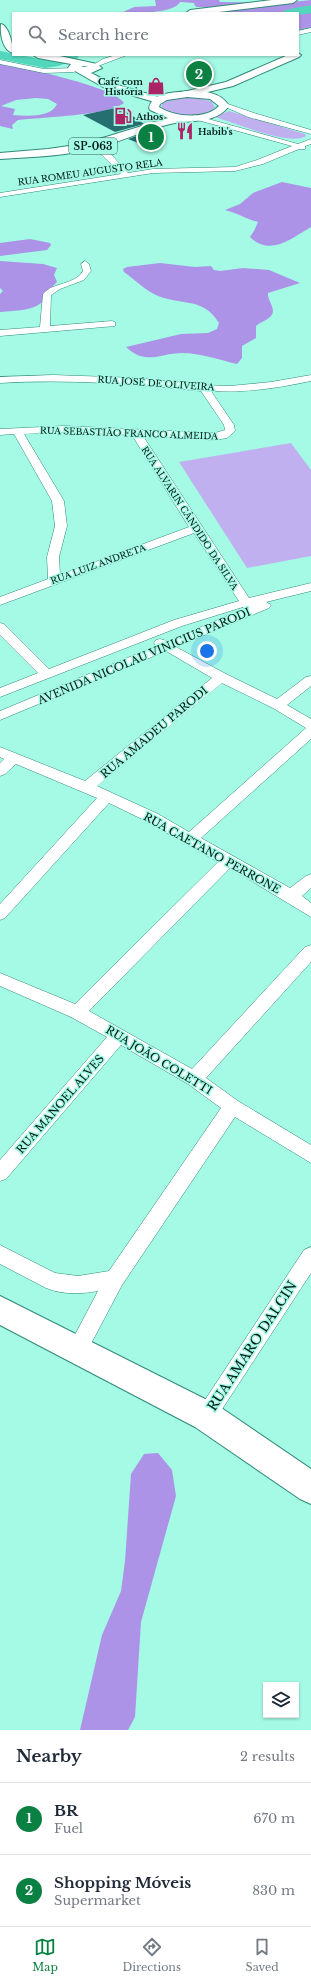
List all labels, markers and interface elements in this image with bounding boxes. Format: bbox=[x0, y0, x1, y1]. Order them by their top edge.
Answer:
search box bbox=[12, 12, 299, 56]
icon: search bbox=[26, 23, 48, 45]
text: Search here bbox=[58, 25, 149, 44]
pin: 2 bbox=[186, 59, 212, 89]
place label: Café com História bbox=[98, 76, 144, 97]
shop icon: Café com História bbox=[146, 76, 166, 96]
fuel station icon: Athos bbox=[113, 106, 133, 126]
place label: Athos bbox=[135, 111, 163, 122]
restaurant icon: Habib's bbox=[175, 121, 195, 141]
pin: 1 bbox=[138, 122, 164, 152]
place label: Habib's bbox=[198, 126, 233, 137]
road number: SP-063 bbox=[69, 138, 117, 154]
street label: RUA ROMEU AUGUSTO RELA bbox=[17, 156, 164, 188]
street label: RUA JOSÉ DE OLIVEIRA bbox=[97, 373, 216, 393]
street label: RUA SEBASTIÃO FRANCO ALMEIDA bbox=[40, 424, 219, 442]
street label: RUA ALVARIN CÂNDIDO DA SILVA bbox=[139, 444, 241, 593]
street label: RUA LUIZ ANDRETA bbox=[49, 541, 148, 586]
street label: AVENIDA NICOLAU VINICIUS PARODI bbox=[35, 604, 253, 708]
your location bbox=[197, 641, 217, 661]
street label: RUA AMADEU PARODI bbox=[98, 683, 211, 781]
street label: RUA CAETANO PERRONE bbox=[141, 809, 283, 897]
street label: RUA JOÃO COLETTI bbox=[103, 1023, 215, 1098]
street label: RUA MANOEL ALVES bbox=[13, 1052, 107, 1156]
street label: RUA AMARO DALCIN bbox=[204, 1277, 301, 1414]
map controls bbox=[263, 1682, 299, 1718]
button: layers bbox=[263, 1682, 299, 1718]
text: Nearby bbox=[16, 1746, 82, 1767]
text: 2 results bbox=[240, 1748, 295, 1765]
text: BR bbox=[54, 1801, 78, 1820]
text: 1 bbox=[26, 1810, 32, 1827]
text: 670 m bbox=[253, 1810, 295, 1827]
text: Fuel bbox=[54, 1820, 83, 1837]
text: Shopping Móveis bbox=[54, 1873, 191, 1892]
text: 2 bbox=[25, 1882, 33, 1899]
text: 830 m bbox=[252, 1882, 295, 1899]
text: Supermarket bbox=[54, 1892, 141, 1909]
tab: Map bbox=[32, 1936, 58, 1974]
tab: Directions bbox=[122, 1936, 181, 1974]
tab: Saved bbox=[246, 1936, 279, 1974]

